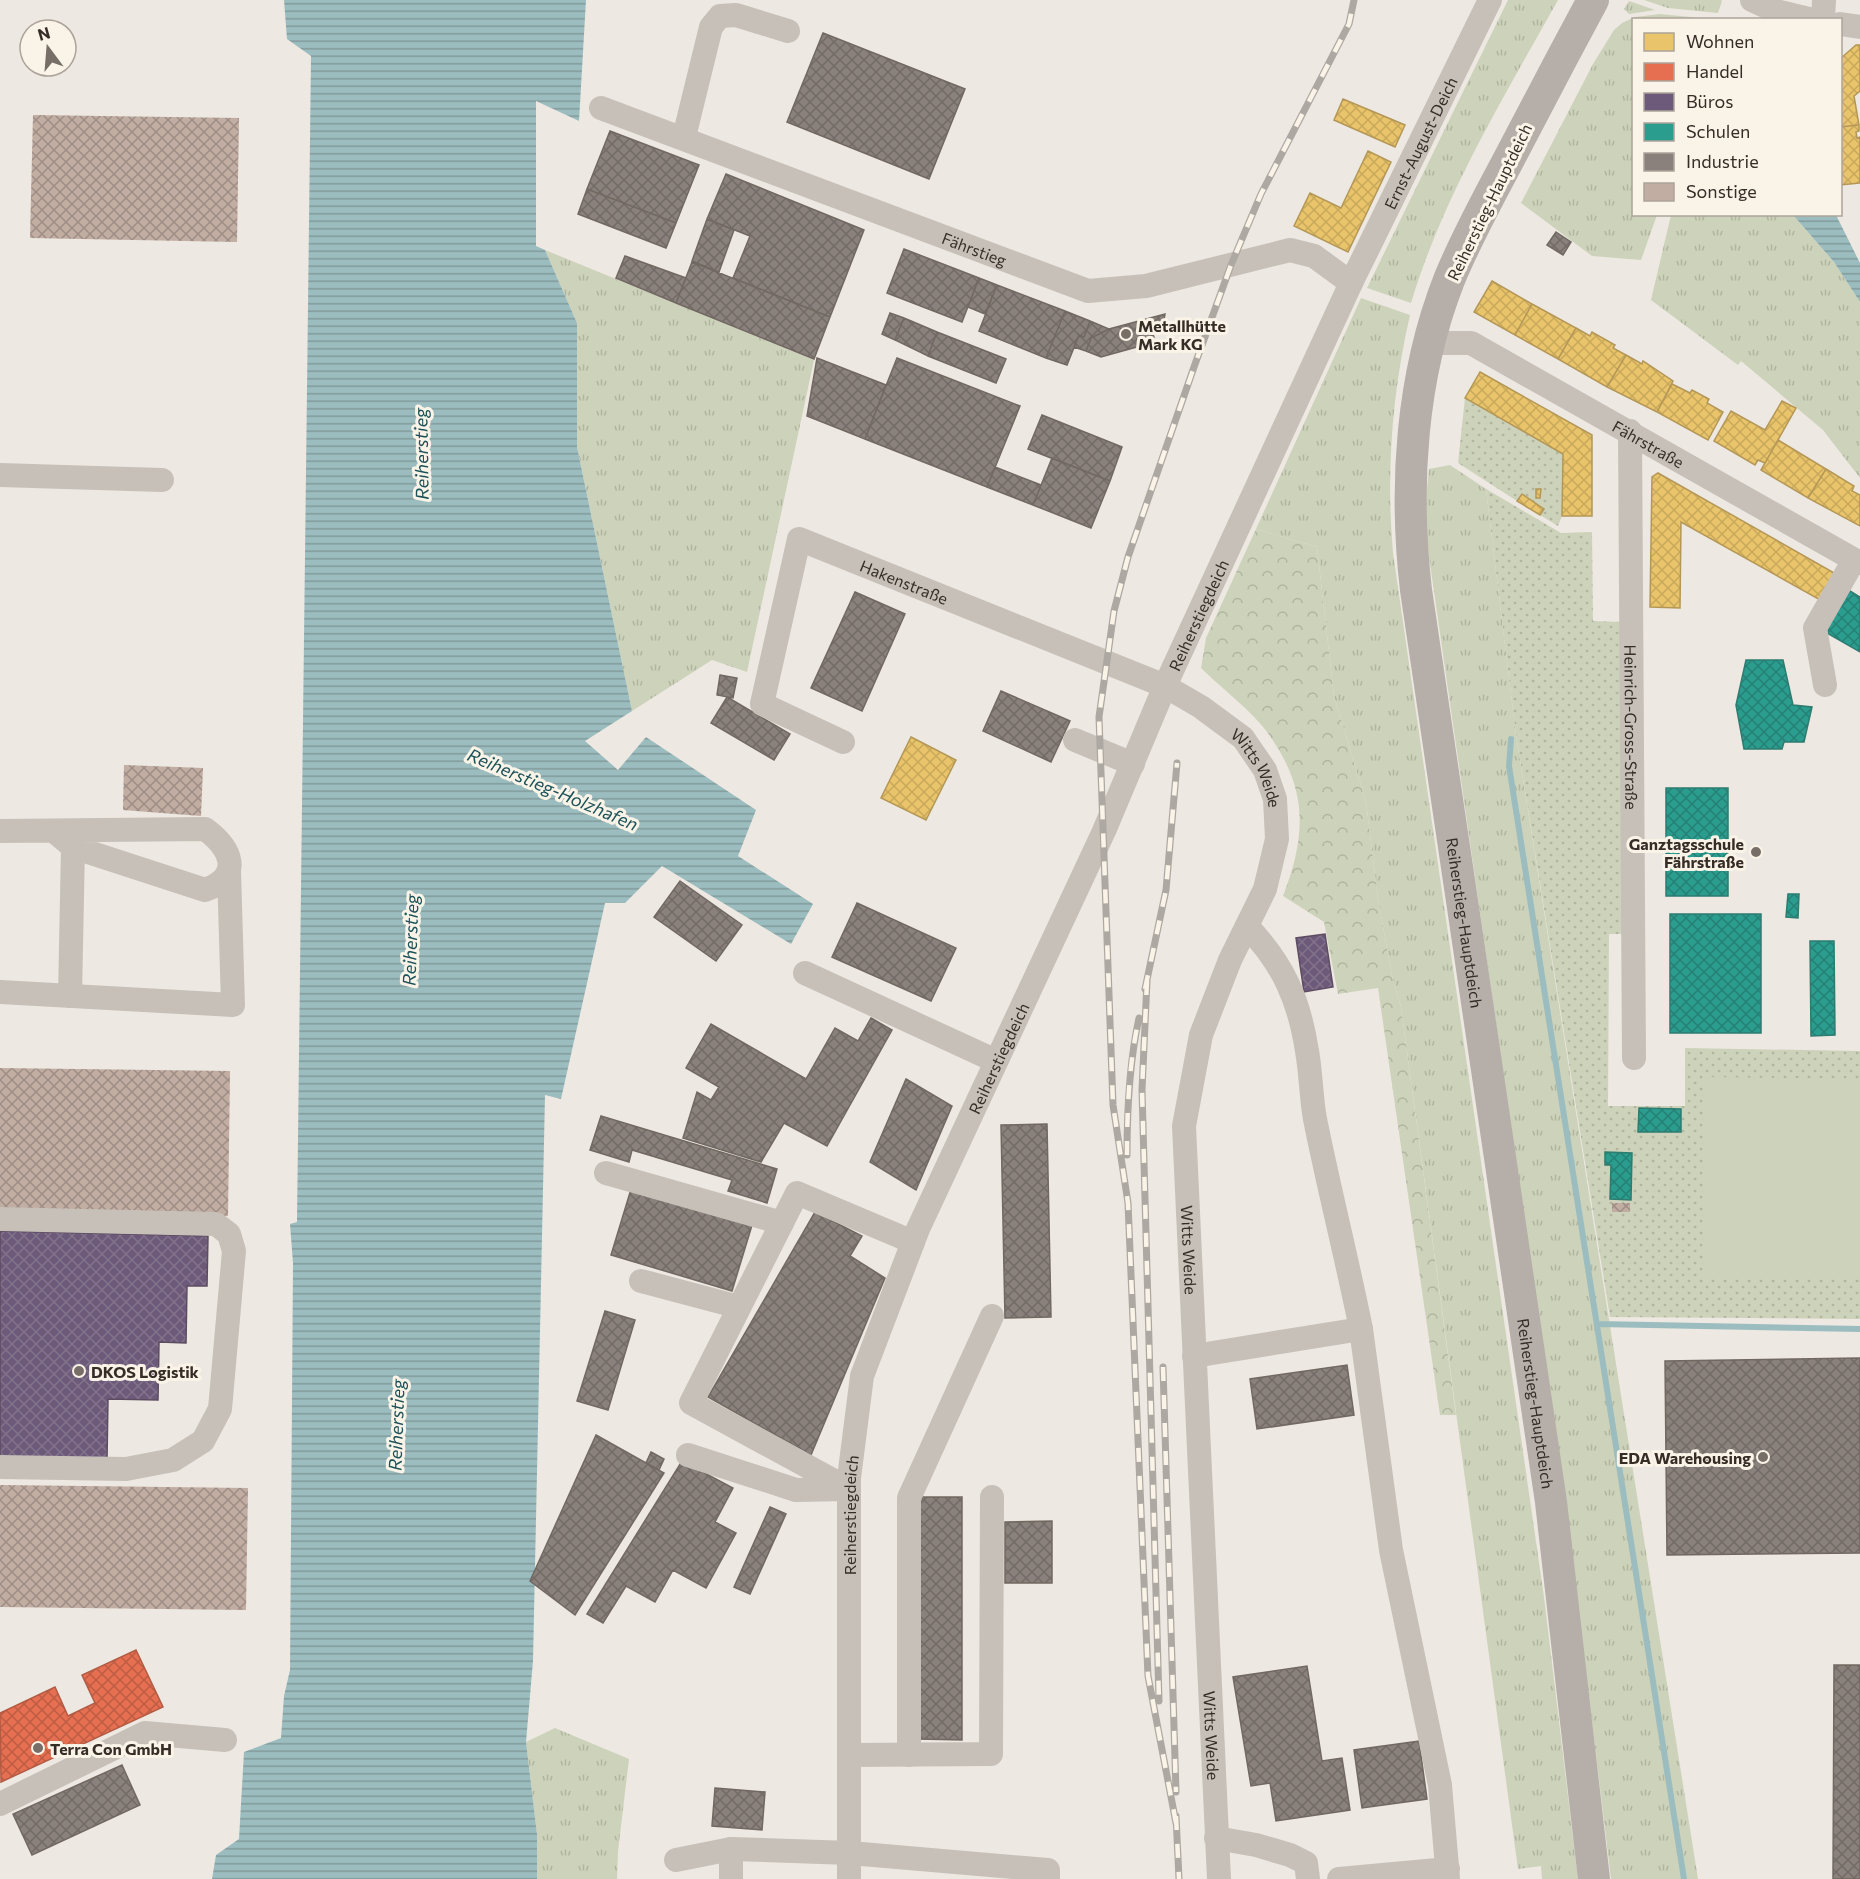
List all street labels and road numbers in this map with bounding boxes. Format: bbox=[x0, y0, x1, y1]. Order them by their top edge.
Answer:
street label: Ernst-August-Deich bbox=[1379, 73, 1460, 212]
street label: Reiherstieg-Hauptdeich bbox=[1443, 121, 1535, 283]
street label: Fährstieg bbox=[940, 228, 1010, 269]
street label: Fährstraße bbox=[1609, 416, 1688, 471]
street label: Hakenstraße bbox=[858, 555, 951, 607]
street label: Reiherstiegdeich bbox=[1164, 556, 1232, 674]
street label: Heinrich-Gross-Straße bbox=[1622, 644, 1642, 810]
street label: Witts Weide bbox=[1228, 723, 1285, 808]
street label: Reiherstieg-Hauptdeich bbox=[1443, 836, 1487, 1009]
street label: Reiherstiegdeich bbox=[964, 999, 1032, 1116]
street label: Witts Weide bbox=[1178, 1205, 1201, 1295]
street label: Reiherstieg-Hauptdeich bbox=[1514, 1317, 1558, 1490]
street label: Reiherstiegdeich bbox=[840, 1454, 861, 1575]
street label: Witts Weide bbox=[1201, 1690, 1224, 1780]

